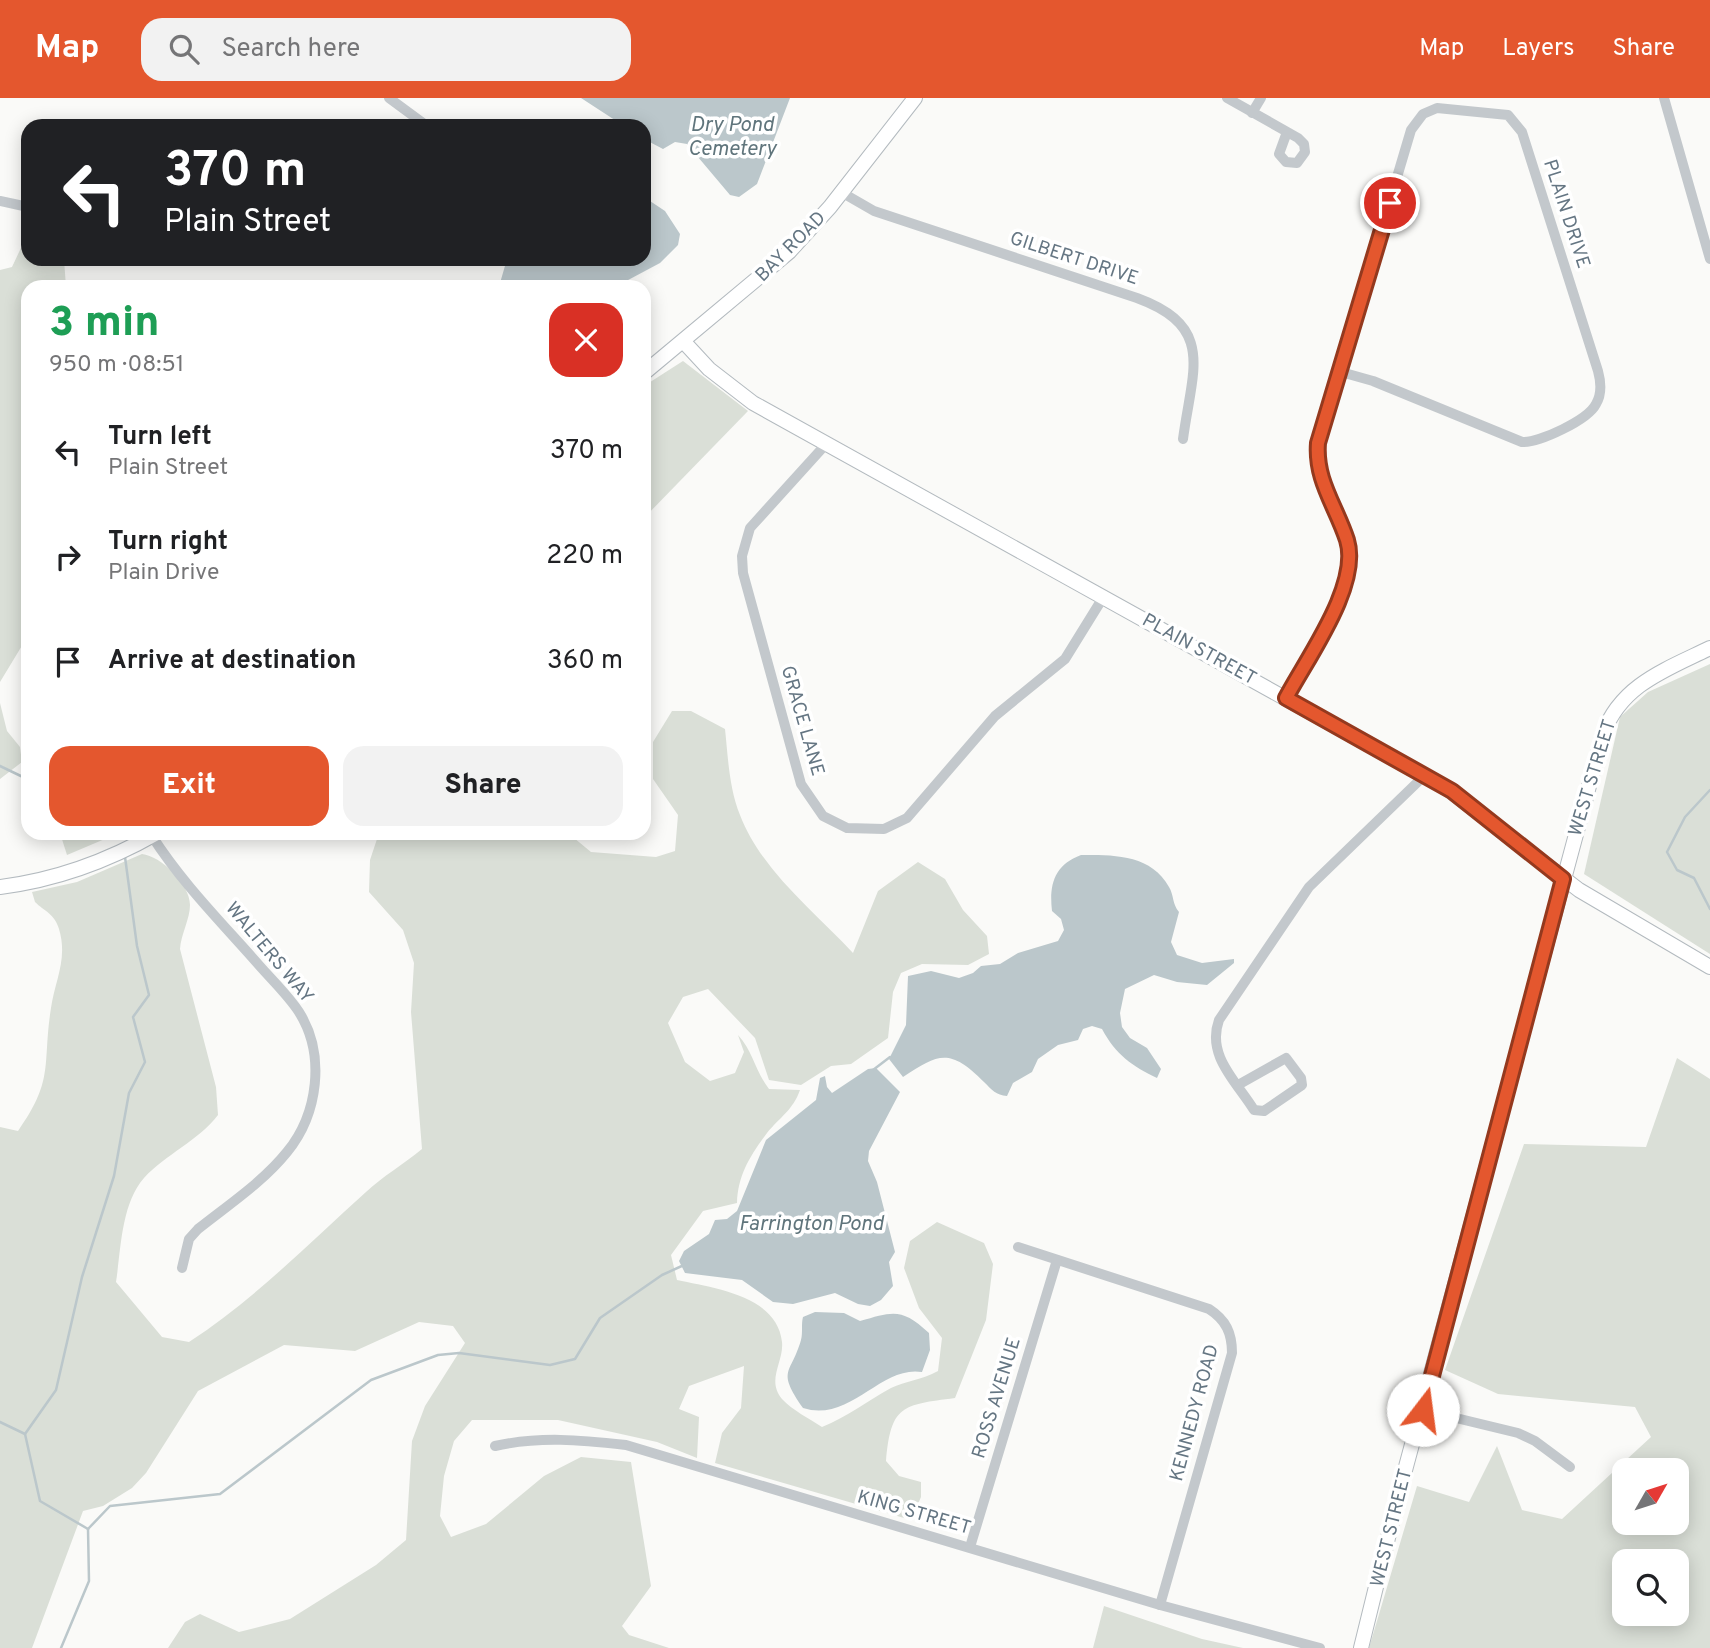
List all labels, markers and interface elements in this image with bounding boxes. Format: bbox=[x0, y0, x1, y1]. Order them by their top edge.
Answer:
search box bbox=[141, 18, 631, 81]
text: Map bbox=[35, 28, 99, 70]
icon: search bbox=[165, 30, 203, 68]
text: Search here bbox=[221, 33, 360, 66]
text: Map bbox=[1419, 34, 1464, 64]
text: Layers bbox=[1502, 34, 1574, 64]
text: Share bbox=[1612, 34, 1675, 64]
water label: Dry Pond Cemetery bbox=[688, 112, 778, 163]
text: 370 m bbox=[164, 142, 306, 204]
icon: left bbox=[49, 147, 140, 238]
street label: PLAIN DRIVE bbox=[1537, 157, 1595, 271]
pin bbox=[1360, 173, 1420, 233]
icon: arrive bbox=[1371, 184, 1409, 222]
text: Plain Street bbox=[164, 203, 331, 243]
street label: BAY ROAD bbox=[751, 207, 831, 287]
street label: GILBERT DRIVE bbox=[1007, 227, 1141, 291]
text: 3 min bbox=[49, 298, 160, 351]
button: close bbox=[549, 303, 623, 377]
text: 950 m · 08:51 bbox=[49, 351, 184, 380]
text: Turn left bbox=[108, 421, 212, 454]
icon: left bbox=[49, 433, 87, 471]
text: 370 m bbox=[550, 435, 623, 468]
text: Plain Street bbox=[108, 454, 228, 483]
text: Turn right bbox=[108, 526, 228, 559]
icon: right bbox=[49, 538, 87, 576]
text: 220 m bbox=[546, 540, 623, 573]
text: Plain Drive bbox=[108, 559, 219, 588]
street label: PLAIN STREET bbox=[1138, 609, 1260, 691]
icon: arrive bbox=[49, 643, 87, 681]
text: Arrive at destination bbox=[108, 645, 356, 678]
text: 360 m bbox=[547, 645, 623, 678]
street label: GRACE LANE bbox=[775, 663, 829, 779]
street label: WEST STREET bbox=[1564, 717, 1622, 839]
button: Exit bbox=[49, 746, 329, 826]
button: Share bbox=[343, 746, 623, 826]
street label: WALTERS WAY bbox=[220, 897, 318, 1009]
water label: Farrington Pond bbox=[739, 1211, 885, 1238]
street label: ROSS AVENUE bbox=[967, 1335, 1027, 1461]
street label: KENNEDY ROAD bbox=[1165, 1342, 1225, 1484]
position arrow bbox=[1386, 1373, 1460, 1447]
north arrow bbox=[1612, 1458, 1689, 1535]
map controls bbox=[1612, 1458, 1689, 1626]
street label: WEST STREET bbox=[1366, 1466, 1418, 1590]
street label: KING STREET bbox=[854, 1485, 974, 1541]
button: search bbox=[1612, 1549, 1689, 1626]

